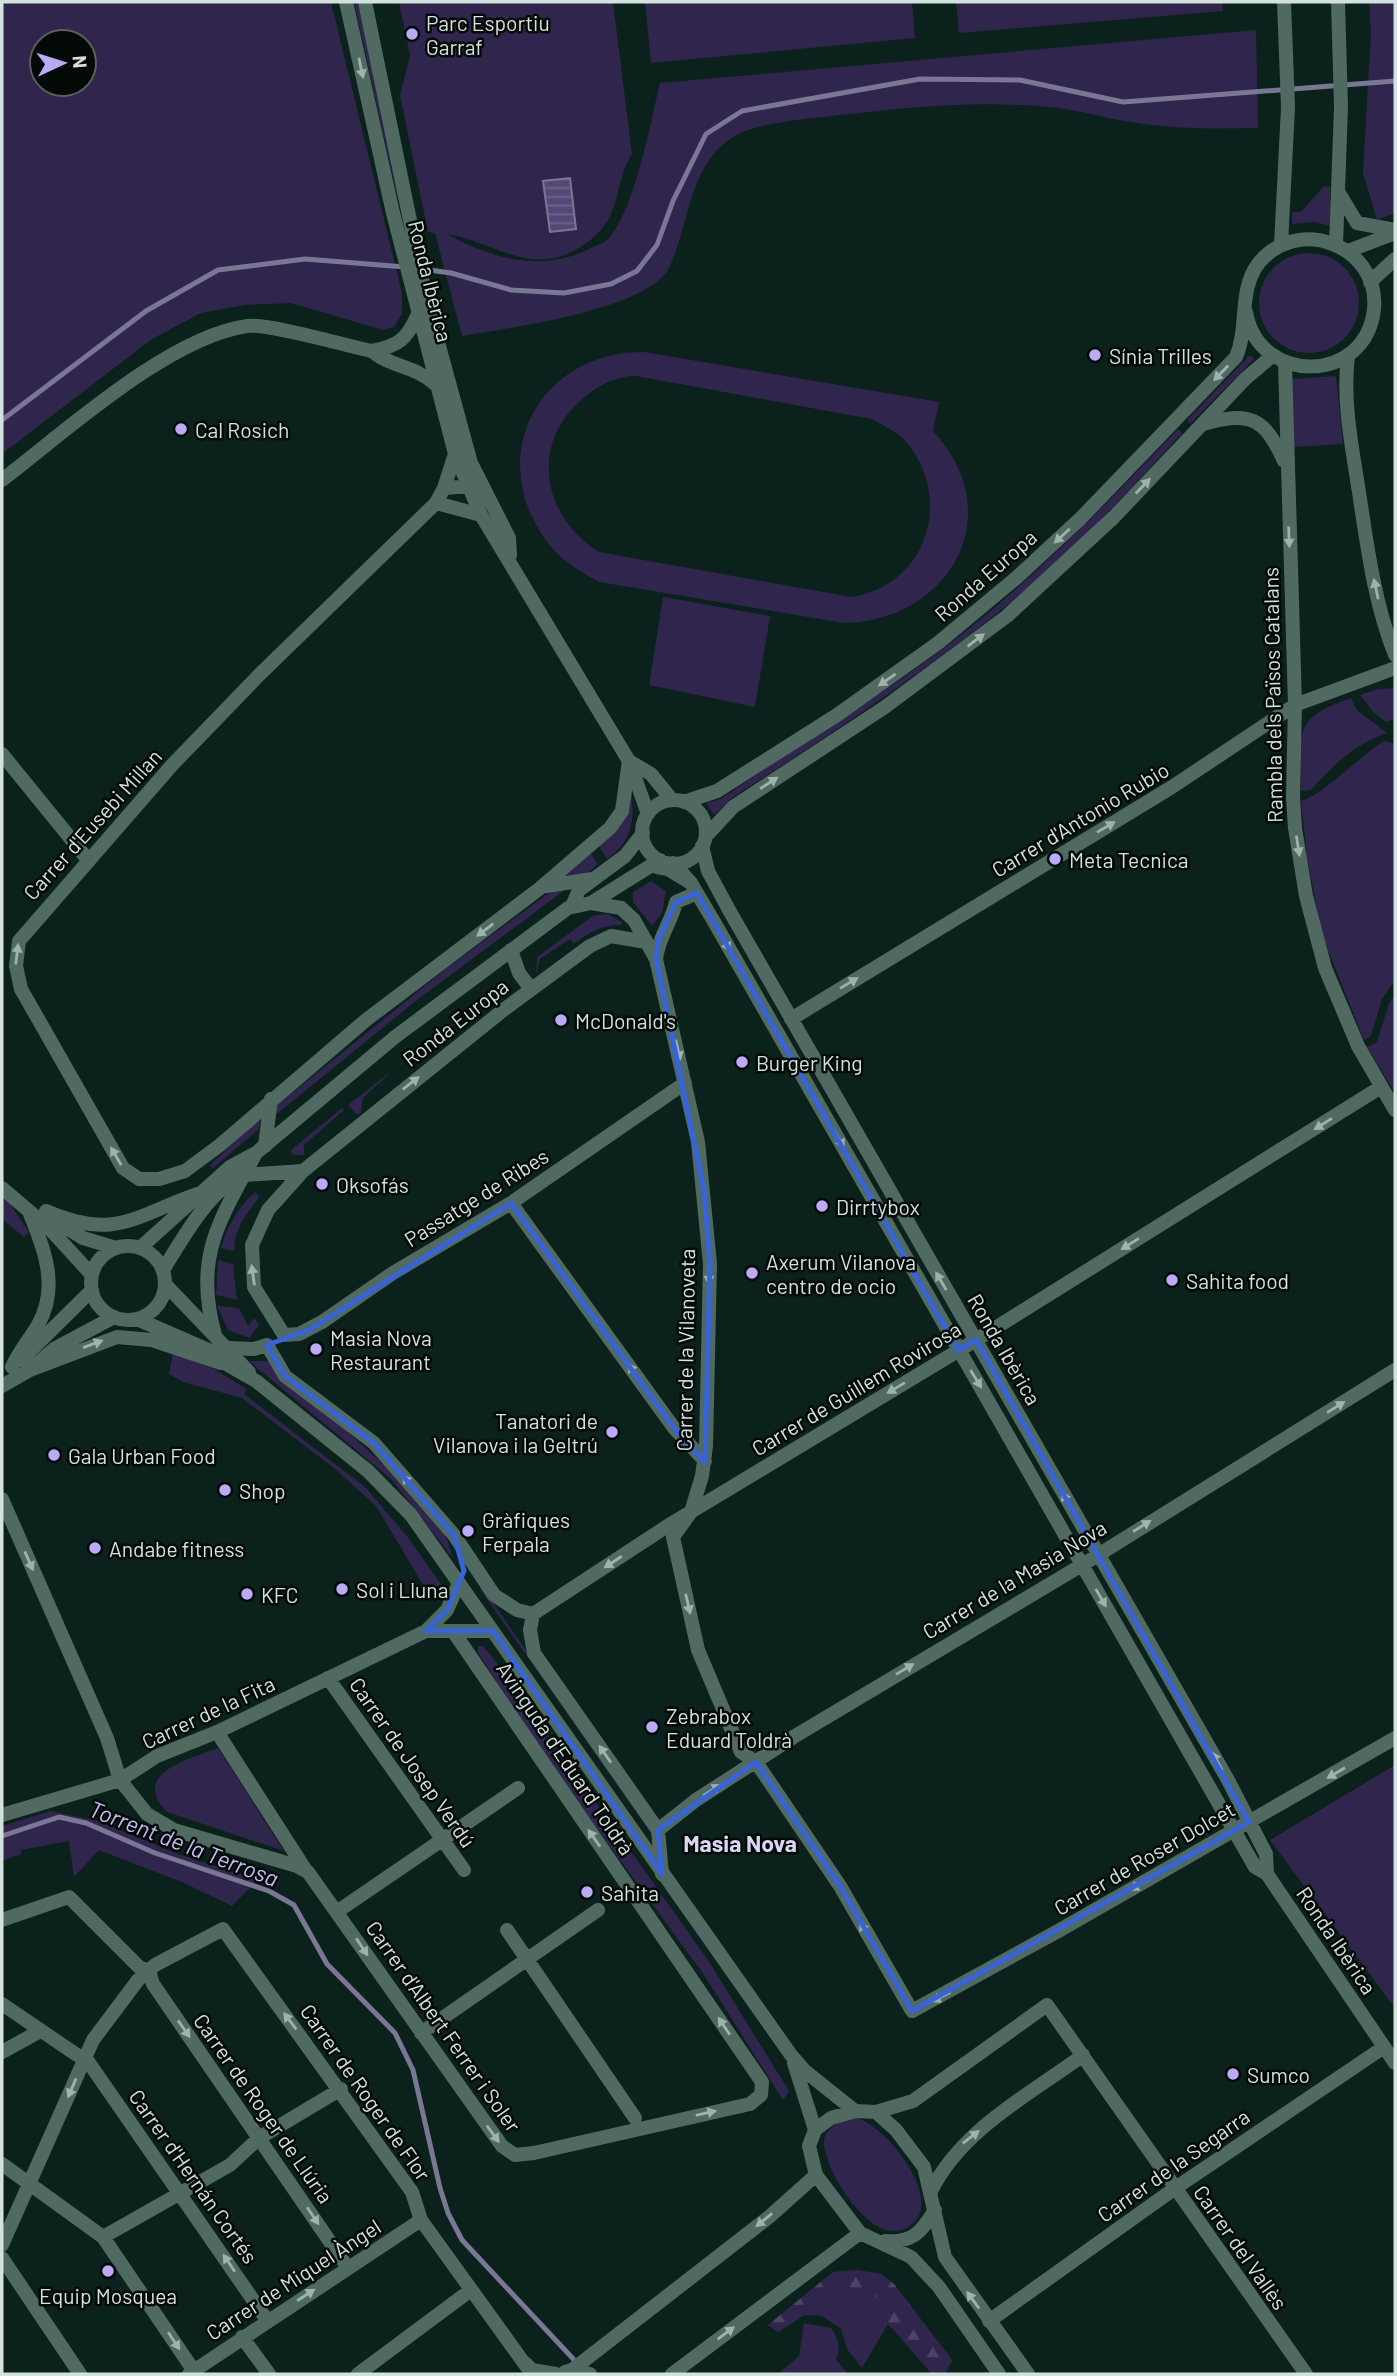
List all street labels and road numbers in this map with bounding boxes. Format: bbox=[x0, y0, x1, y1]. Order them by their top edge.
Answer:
street label: Ronda Ibèrica bbox=[404, 218, 458, 344]
street label: Ronda Europa bbox=[929, 524, 1041, 626]
street label: Rambla dels Països Catalans bbox=[1257, 567, 1287, 823]
street label: Carrer d'Eusebi Millan bbox=[18, 743, 166, 905]
street label: Carrer d'Antonio Rubio bbox=[987, 756, 1173, 882]
street label: Ronda Europa bbox=[397, 973, 513, 1071]
street label: Passatge de Ribes bbox=[399, 1143, 553, 1251]
street label: Carrer de la Vilanoveta bbox=[671, 1248, 699, 1452]
street label: Ronda Ibèrica bbox=[963, 1289, 1047, 1409]
street label: Carrer de Guillem Rovirosa bbox=[747, 1316, 965, 1460]
street label: Carrer de la Masia Nova bbox=[918, 1514, 1110, 1644]
street label: Avinguda d'Eduard Toldrà bbox=[492, 1657, 640, 1859]
street label: Carrer de la Fita bbox=[138, 1670, 278, 1754]
street label: Carrer de Josep Verdú bbox=[345, 1672, 481, 1852]
street label: Carrer de Roser Dolcet bbox=[1049, 1796, 1239, 1920]
street label: Ronda Ibèrica bbox=[1292, 1881, 1382, 1999]
street label: Carrer d'Albert Ferrer i Soler bbox=[362, 1916, 527, 2137]
street label: Carrer de Roger de Flor bbox=[296, 1999, 437, 2185]
street label: Carrer de Roger de Llúria bbox=[189, 2008, 339, 2208]
street label: Carrer d'Hernán Cortés bbox=[125, 2084, 263, 2268]
street label: Carrer de la Segarra bbox=[1092, 2103, 1254, 2227]
street label: Carrer del Vallès bbox=[1189, 2180, 1293, 2314]
street label: Carrer de Miquel Àngel bbox=[201, 2213, 385, 2345]

